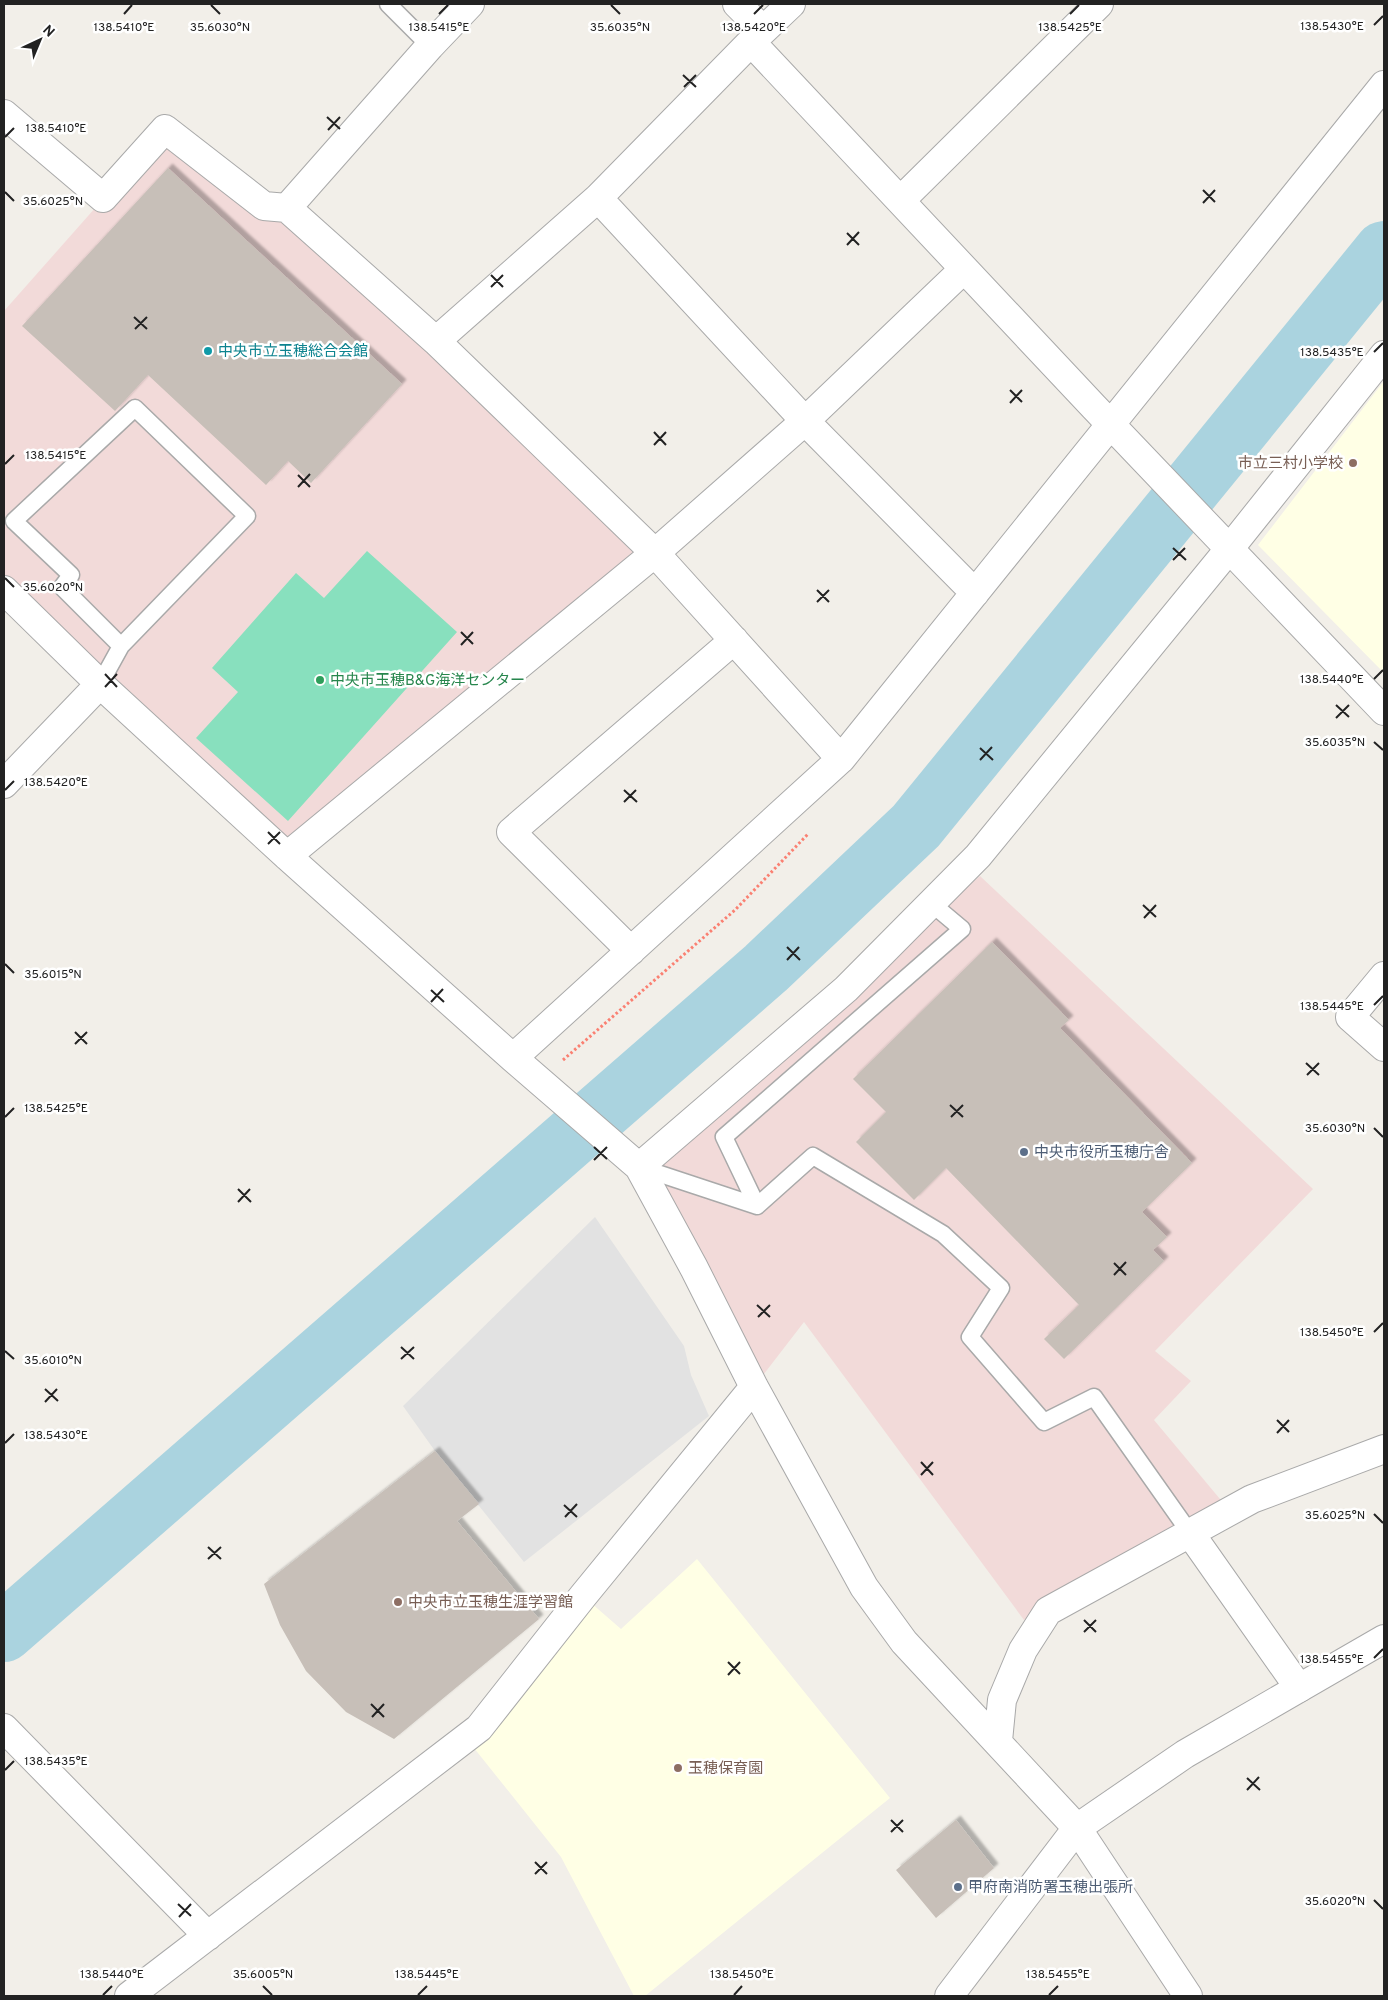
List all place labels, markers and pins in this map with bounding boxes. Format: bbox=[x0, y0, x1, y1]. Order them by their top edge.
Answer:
place label: 中央市立玉穂総合会館 bbox=[218, 343, 368, 362]
marker: 中央市立玉穂総合会館 bbox=[202, 345, 214, 357]
place label: 市立三村小学校 bbox=[1238, 454, 1343, 474]
marker: 市立三村小学校 bbox=[1347, 457, 1359, 469]
place label: 中央市玉穂B&G海洋センター bbox=[330, 672, 525, 691]
marker: 中央市玉穂B&G海洋センター bbox=[314, 674, 326, 686]
place label: 中央市役所玉穂庁舎 bbox=[1034, 1144, 1169, 1163]
marker: 中央市役所玉穂庁舎 bbox=[1018, 1146, 1030, 1158]
place label: 中央市立玉穂生涯学習館 bbox=[408, 1594, 573, 1613]
marker: 中央市立玉穂生涯学習館 bbox=[392, 1596, 404, 1608]
place label: 玉穂保育園 bbox=[688, 1760, 763, 1779]
marker: 玉穂保育園 bbox=[672, 1762, 684, 1774]
place label: 甲府南消防署玉穂出張所 bbox=[968, 1879, 1133, 1898]
marker: 甲府南消防署玉穂出張所 bbox=[952, 1881, 964, 1893]

